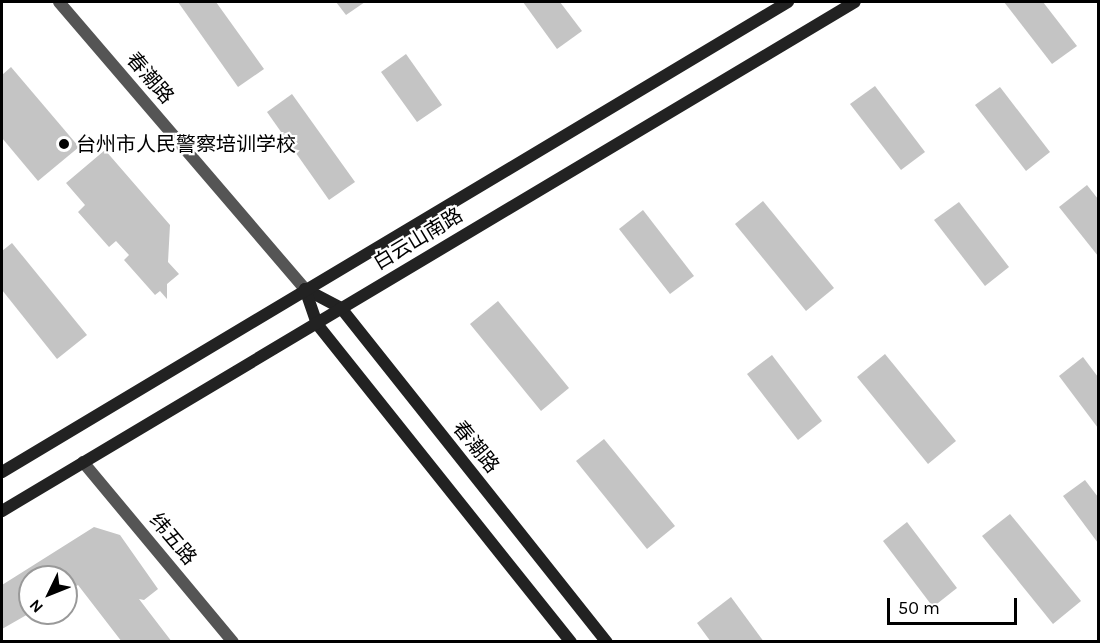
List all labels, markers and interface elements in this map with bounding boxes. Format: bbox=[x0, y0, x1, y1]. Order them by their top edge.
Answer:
street label: 春潮路 bbox=[121, 47, 179, 109]
place label: 台州市人民警察培训学校 bbox=[76, 132, 296, 156]
marker: 台州市人民警察培训学校 bbox=[57, 137, 71, 151]
street label: 白云山南路 bbox=[369, 203, 467, 275]
street label: 春潮路 bbox=[448, 416, 504, 478]
street label: 纬五路 bbox=[145, 508, 201, 570]
north arrow bbox=[18, 565, 78, 625]
scale bar bbox=[890, 586, 1020, 624]
text: N bbox=[25, 596, 47, 617]
text: 50 m bbox=[898, 597, 940, 619]

